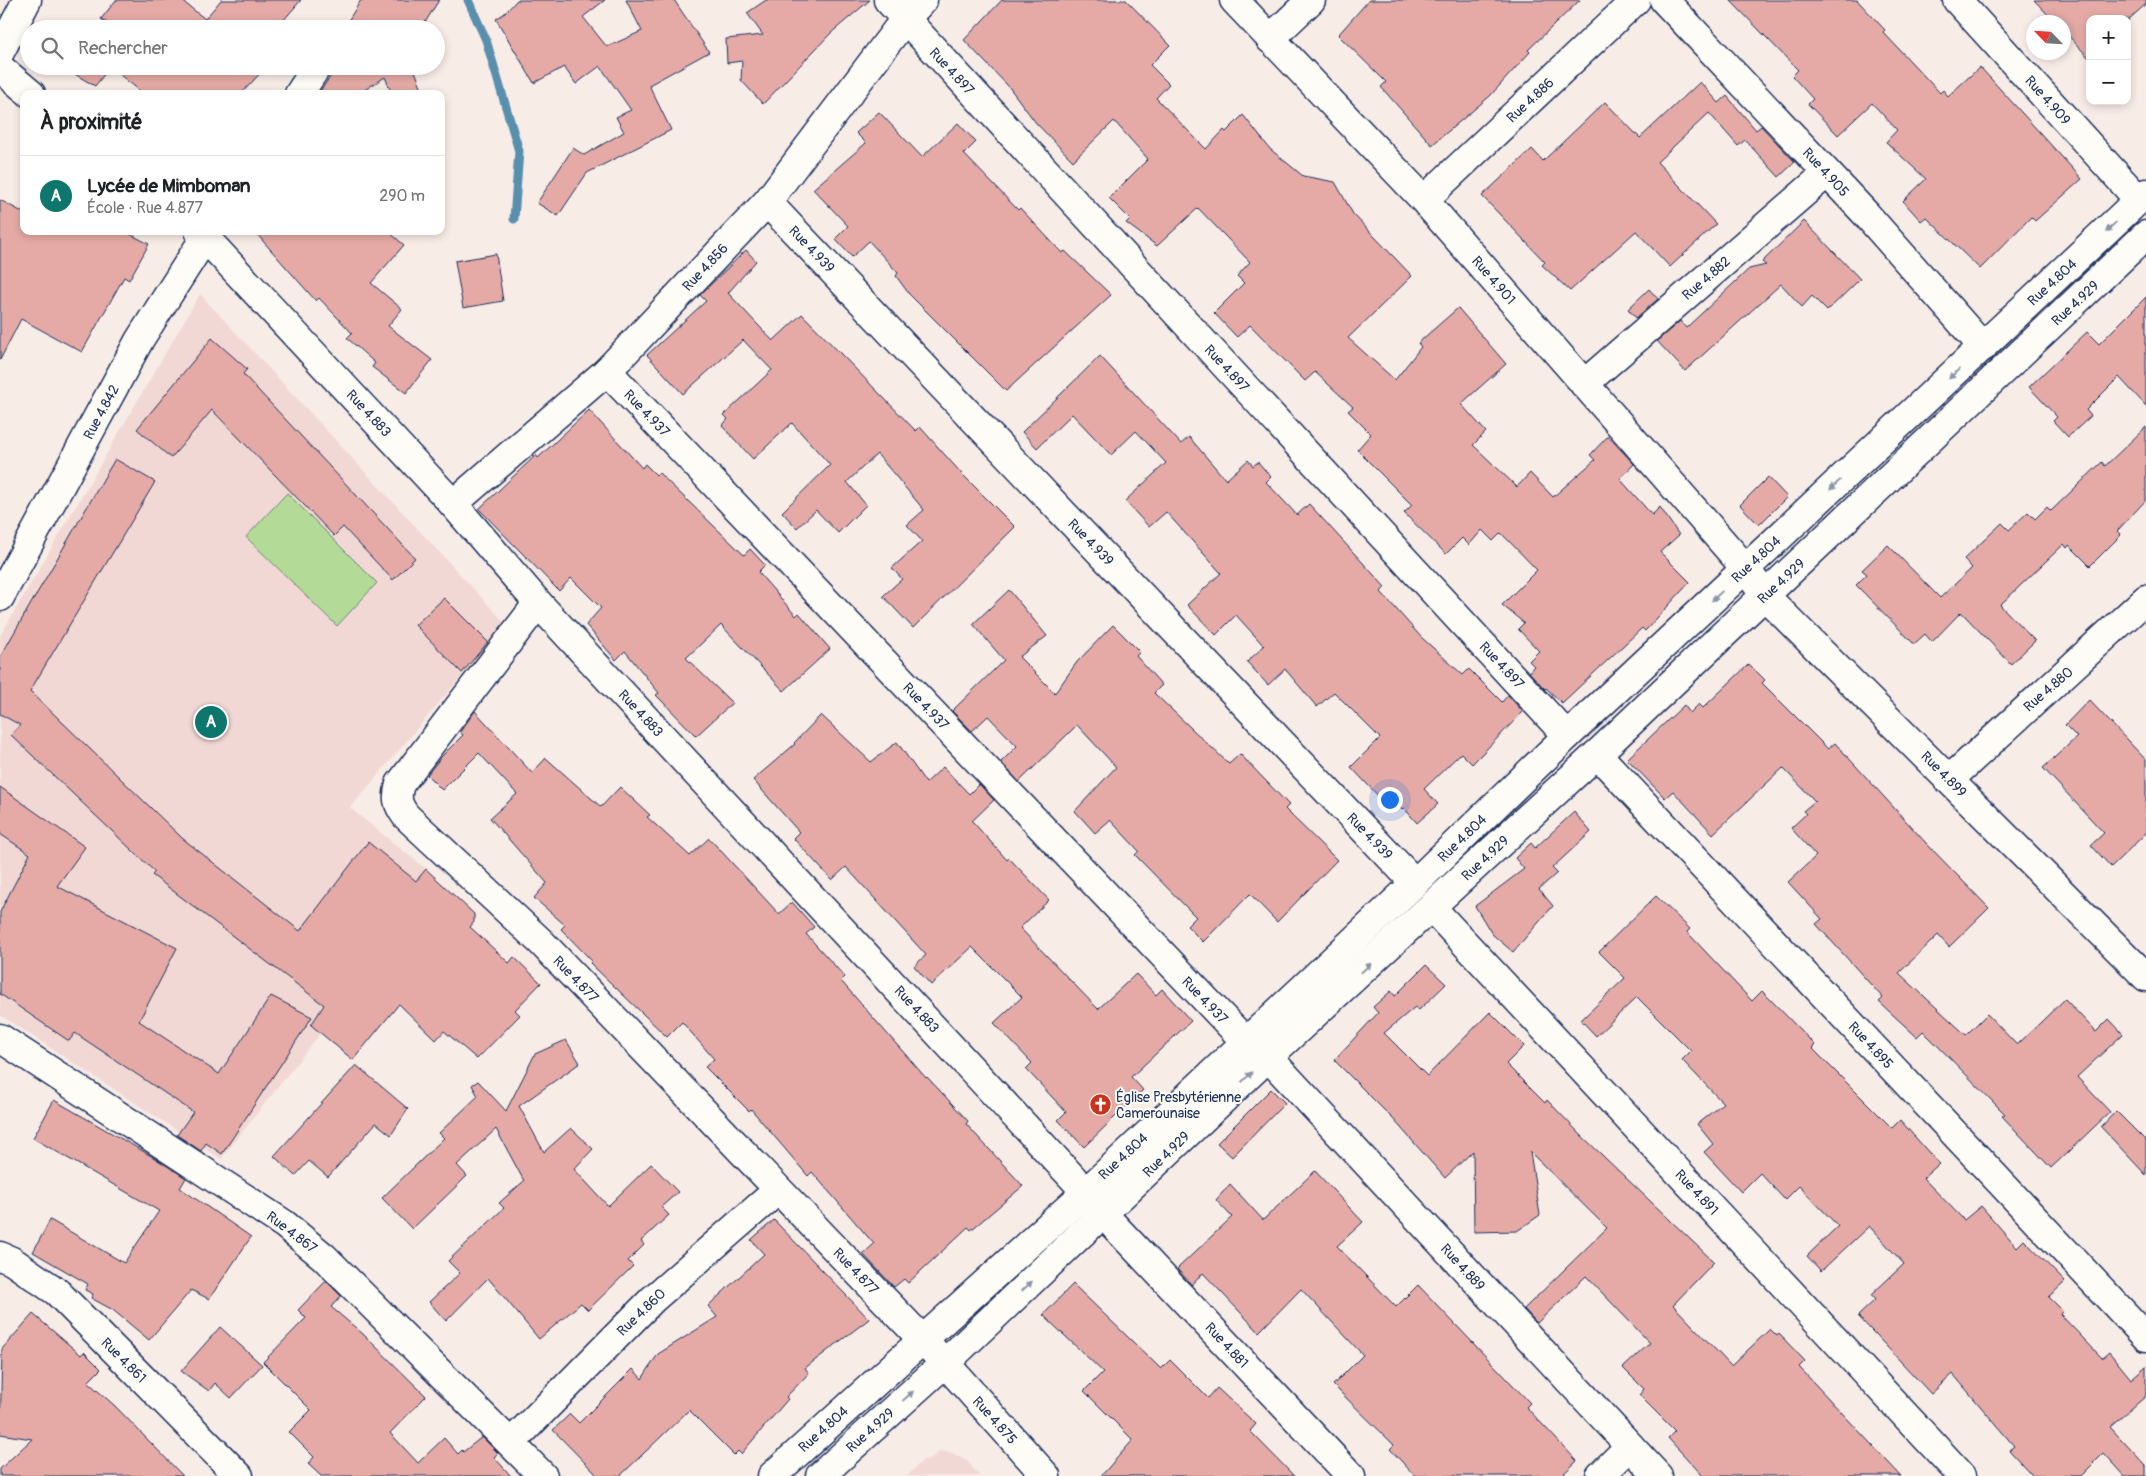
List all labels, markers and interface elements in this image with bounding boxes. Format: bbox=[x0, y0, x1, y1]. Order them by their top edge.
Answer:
north arrow bbox=[2026, 15, 2071, 60]
map controls bbox=[2086, 15, 2131, 105]
button: + bbox=[2086, 15, 2131, 60]
search box bbox=[20, 20, 445, 75]
icon: search bbox=[38, 34, 66, 62]
text: Rechercher bbox=[78, 36, 168, 60]
street label: Rue 4.897 bbox=[926, 44, 978, 99]
button: − bbox=[2086, 60, 2131, 105]
street label: Rue 4.909 bbox=[2021, 72, 2074, 128]
street label: Rue 4.886 bbox=[1503, 74, 1558, 127]
text: À proximité bbox=[40, 109, 143, 136]
street label: Rue 4.905 bbox=[1799, 144, 1853, 200]
text: Lycée de Mimboman bbox=[87, 174, 250, 198]
text: A bbox=[51, 186, 61, 206]
text: 290 m bbox=[379, 186, 425, 206]
text: École · Rue 4.877 bbox=[87, 198, 203, 218]
one-way arrow bbox=[2105, 220, 2117, 232]
street label: Rue 4.939 bbox=[785, 222, 838, 276]
street label: Rue 4.856 bbox=[679, 240, 732, 295]
street label: Rue 4.901 bbox=[1468, 253, 1519, 308]
street label: Rue 4.882 bbox=[1679, 253, 1734, 304]
street label: Rue 4.804 bbox=[2024, 255, 2080, 309]
street label: Rue 4.929 bbox=[2048, 277, 2103, 330]
street label: Rue 4.897 bbox=[1201, 341, 1253, 396]
one-way arrow bbox=[1949, 368, 1961, 380]
street label: Rue 4.842 bbox=[80, 382, 123, 442]
street label: Rue 4.883 bbox=[343, 386, 395, 441]
street label: Rue 4.937 bbox=[620, 386, 674, 441]
one-way arrow bbox=[1830, 479, 1842, 491]
street label: Rue 4.939 bbox=[1064, 515, 1117, 569]
street label: Rue 4.804 bbox=[1728, 532, 1784, 586]
street label: Rue 4.929 bbox=[1754, 555, 1809, 608]
one-way arrow bbox=[1711, 590, 1723, 602]
street label: Rue 4.897 bbox=[1476, 638, 1528, 693]
street label: Rue 4.880 bbox=[2020, 663, 2077, 715]
street label: Rue 4.937 bbox=[899, 679, 953, 734]
street label: Rue 4.883 bbox=[615, 686, 667, 741]
pin: A bbox=[195, 703, 227, 741]
street label: Rue 4.899 bbox=[1917, 748, 1970, 801]
your location bbox=[1377, 787, 1403, 813]
street label: Rue 4.939 bbox=[1343, 809, 1396, 863]
street label: Rue 4.804 bbox=[1434, 811, 1490, 866]
street label: Rue 4.929 bbox=[1458, 832, 1513, 885]
street label: Rue 4.877 bbox=[549, 953, 602, 1007]
one-way arrow bbox=[1360, 962, 1373, 973]
street label: Rue 4.937 bbox=[1178, 973, 1232, 1028]
street label: Rue 4.883 bbox=[891, 982, 943, 1037]
street label: Rue 4.895 bbox=[1845, 1018, 1897, 1072]
one-way arrow bbox=[1240, 1072, 1252, 1084]
place label: Église Presbytérienne Camerounaise bbox=[1116, 1088, 1241, 1122]
church icon: Église Presbytérienne Camerounaise bbox=[1088, 1093, 1112, 1117]
street label: Rue 4.929 bbox=[1139, 1128, 1193, 1181]
street label: Rue 4.804 bbox=[1095, 1129, 1151, 1183]
street label: Rue 4.891 bbox=[1671, 1166, 1722, 1219]
street label: Rue 4.867 bbox=[263, 1208, 321, 1257]
street label: Rue 4.889 bbox=[1437, 1240, 1488, 1294]
street label: Rue 4.877 bbox=[829, 1245, 882, 1299]
one-way arrow bbox=[1021, 1280, 1033, 1292]
street label: Rue 4.860 bbox=[613, 1285, 669, 1340]
street label: Rue 4.881 bbox=[1201, 1319, 1252, 1372]
street label: Rue 4.861 bbox=[98, 1334, 150, 1386]
one-way arrow bbox=[902, 1390, 914, 1402]
street label: Rue 4.875 bbox=[969, 1393, 1020, 1448]
street label: Rue 4.804 bbox=[795, 1403, 852, 1456]
street label: Rue 4.929 bbox=[843, 1404, 898, 1456]

